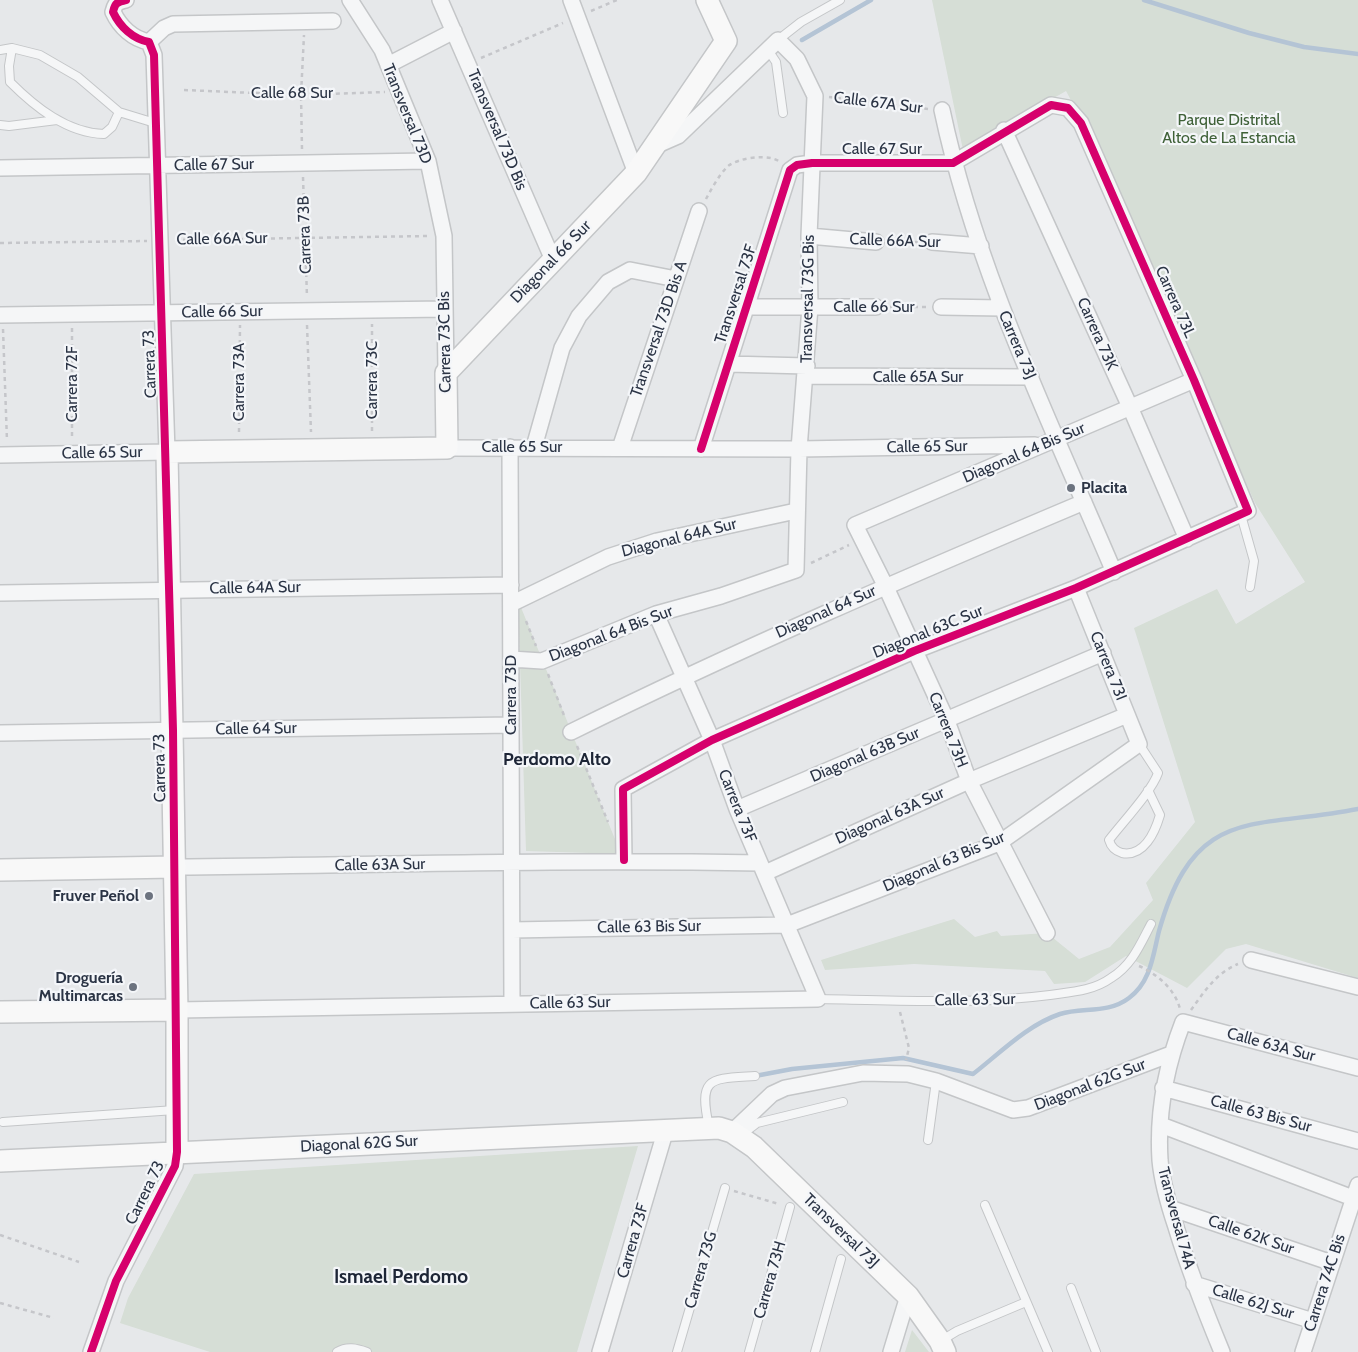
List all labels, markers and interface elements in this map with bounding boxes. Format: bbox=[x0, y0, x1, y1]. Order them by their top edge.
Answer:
street label: Transversal 73D bbox=[378, 61, 436, 167]
street label: Transversal 73D Bis bbox=[463, 67, 531, 193]
street label: Calle 68 Sur bbox=[251, 83, 333, 103]
street label: Calle 67A Sur bbox=[833, 88, 923, 118]
park label: Parque Distrital Altos de La Estancia bbox=[1162, 110, 1296, 148]
street label: Calle 67 Sur bbox=[842, 139, 922, 159]
street label: Calle 67 Sur bbox=[174, 155, 254, 175]
street label: Carrera 73B bbox=[294, 196, 316, 274]
street label: Diagonal 66 Sur bbox=[507, 217, 595, 307]
street label: Calle 66A Sur bbox=[176, 229, 268, 249]
street label: Calle 66A Sur bbox=[849, 230, 941, 252]
street label: Transversal 73G Bis bbox=[797, 235, 819, 363]
street label: Transversal 73F bbox=[711, 242, 761, 346]
street label: Transversal 73D Bis A bbox=[627, 258, 691, 400]
street label: Carrera 73L bbox=[1151, 263, 1199, 341]
street label: Carrera 73C Bis bbox=[435, 291, 455, 393]
street label: Carrera 73K bbox=[1072, 295, 1122, 373]
street label: Calle 66 Sur bbox=[833, 297, 915, 317]
street label: Calle 66 Sur bbox=[181, 302, 263, 322]
street label: Carrera 73J bbox=[994, 308, 1040, 382]
street label: Carrera 73 bbox=[139, 329, 161, 399]
street label: Carrera 73C bbox=[362, 341, 382, 419]
street label: Carrera 73A bbox=[229, 343, 249, 421]
street label: Carrera 72F bbox=[62, 346, 82, 422]
street label: Calle 65A Sur bbox=[873, 367, 963, 387]
street label: Diagonal 64 Bis Sur bbox=[960, 419, 1088, 487]
street label: Calle 65 Sur bbox=[482, 437, 562, 457]
street label: Calle 65 Sur bbox=[886, 437, 968, 457]
street label: Calle 65 Sur bbox=[61, 443, 143, 463]
place label: Placita bbox=[1081, 478, 1127, 498]
marker: Placita bbox=[1065, 482, 1077, 494]
street label: Diagonal 64A Sur bbox=[620, 514, 738, 562]
street label: Calle 64A Sur bbox=[209, 578, 301, 598]
street label: Diagonal 64 Sur bbox=[773, 581, 879, 643]
street label: Diagonal 63C Sur bbox=[870, 601, 986, 663]
street label: Diagonal 64 Bis Sur bbox=[546, 602, 676, 666]
street label: Carrera 73I bbox=[1085, 629, 1131, 703]
street label: Carrera 73D bbox=[501, 655, 521, 735]
street label: Carrera 73H bbox=[924, 689, 972, 771]
street label: Calle 64 Sur bbox=[215, 719, 297, 739]
street label: Diagonal 63B Sur bbox=[807, 723, 923, 787]
street label: Carrera 73 bbox=[150, 734, 170, 802]
district label: Perdomo Alto bbox=[503, 749, 611, 771]
street label: Carrera 73F bbox=[714, 767, 760, 845]
street label: Diagonal 63A Sur bbox=[833, 783, 947, 849]
street label: Diagonal 63 Bis Sur bbox=[880, 828, 1008, 896]
street label: Calle 63A Sur bbox=[334, 855, 426, 875]
place label: Fruver Peñol bbox=[52, 886, 139, 906]
marker: Fruver Peñol bbox=[143, 890, 155, 902]
street label: Calle 63 Bis Sur bbox=[597, 916, 701, 938]
place label: Droguería Multimarcas bbox=[39, 968, 123, 1006]
marker: Droguería Multimarcas bbox=[127, 981, 139, 993]
street label: Calle 63 Sur bbox=[934, 990, 1016, 1010]
street label: Calle 63 Sur bbox=[529, 993, 611, 1013]
street label: Calle 63A Sur bbox=[1225, 1024, 1317, 1066]
street label: Diagonal 62G Sur bbox=[1032, 1055, 1148, 1115]
street label: Calle 63 Bis Sur bbox=[1208, 1091, 1314, 1137]
street label: Diagonal 62G Sur bbox=[300, 1131, 418, 1157]
street label: Carrera 73 bbox=[121, 1158, 169, 1228]
street label: Transversal 74A bbox=[1153, 1165, 1199, 1271]
street label: Transversal 73J bbox=[799, 1190, 883, 1272]
street label: Carrera 73F bbox=[613, 1201, 653, 1281]
street label: Calle 62K Sur bbox=[1206, 1211, 1296, 1259]
street label: Carrera 73G bbox=[681, 1229, 721, 1311]
street label: Carrera 74C Bis bbox=[1300, 1232, 1350, 1334]
street label: Carrera 73H bbox=[750, 1239, 790, 1321]
district label: Ismael Perdomo bbox=[334, 1266, 468, 1288]
street label: Calle 62J Sur bbox=[1210, 1280, 1296, 1324]

